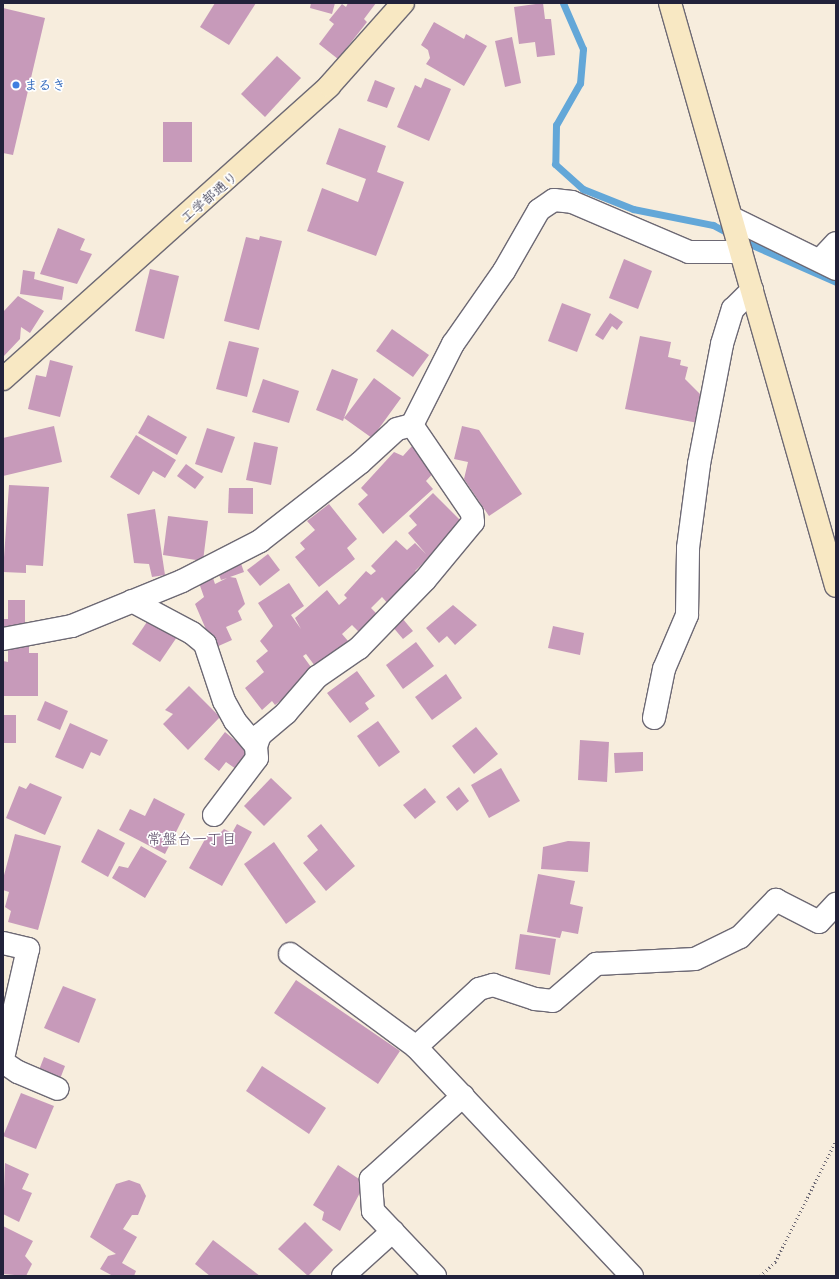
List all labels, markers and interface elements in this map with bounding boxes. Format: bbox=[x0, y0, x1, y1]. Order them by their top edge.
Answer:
place label: まるき bbox=[24, 77, 66, 93]
marker: まるき bbox=[11, 80, 21, 90]
street label: 工学部通り bbox=[177, 168, 241, 226]
district label: 常盤台一丁目 bbox=[147, 831, 237, 849]

